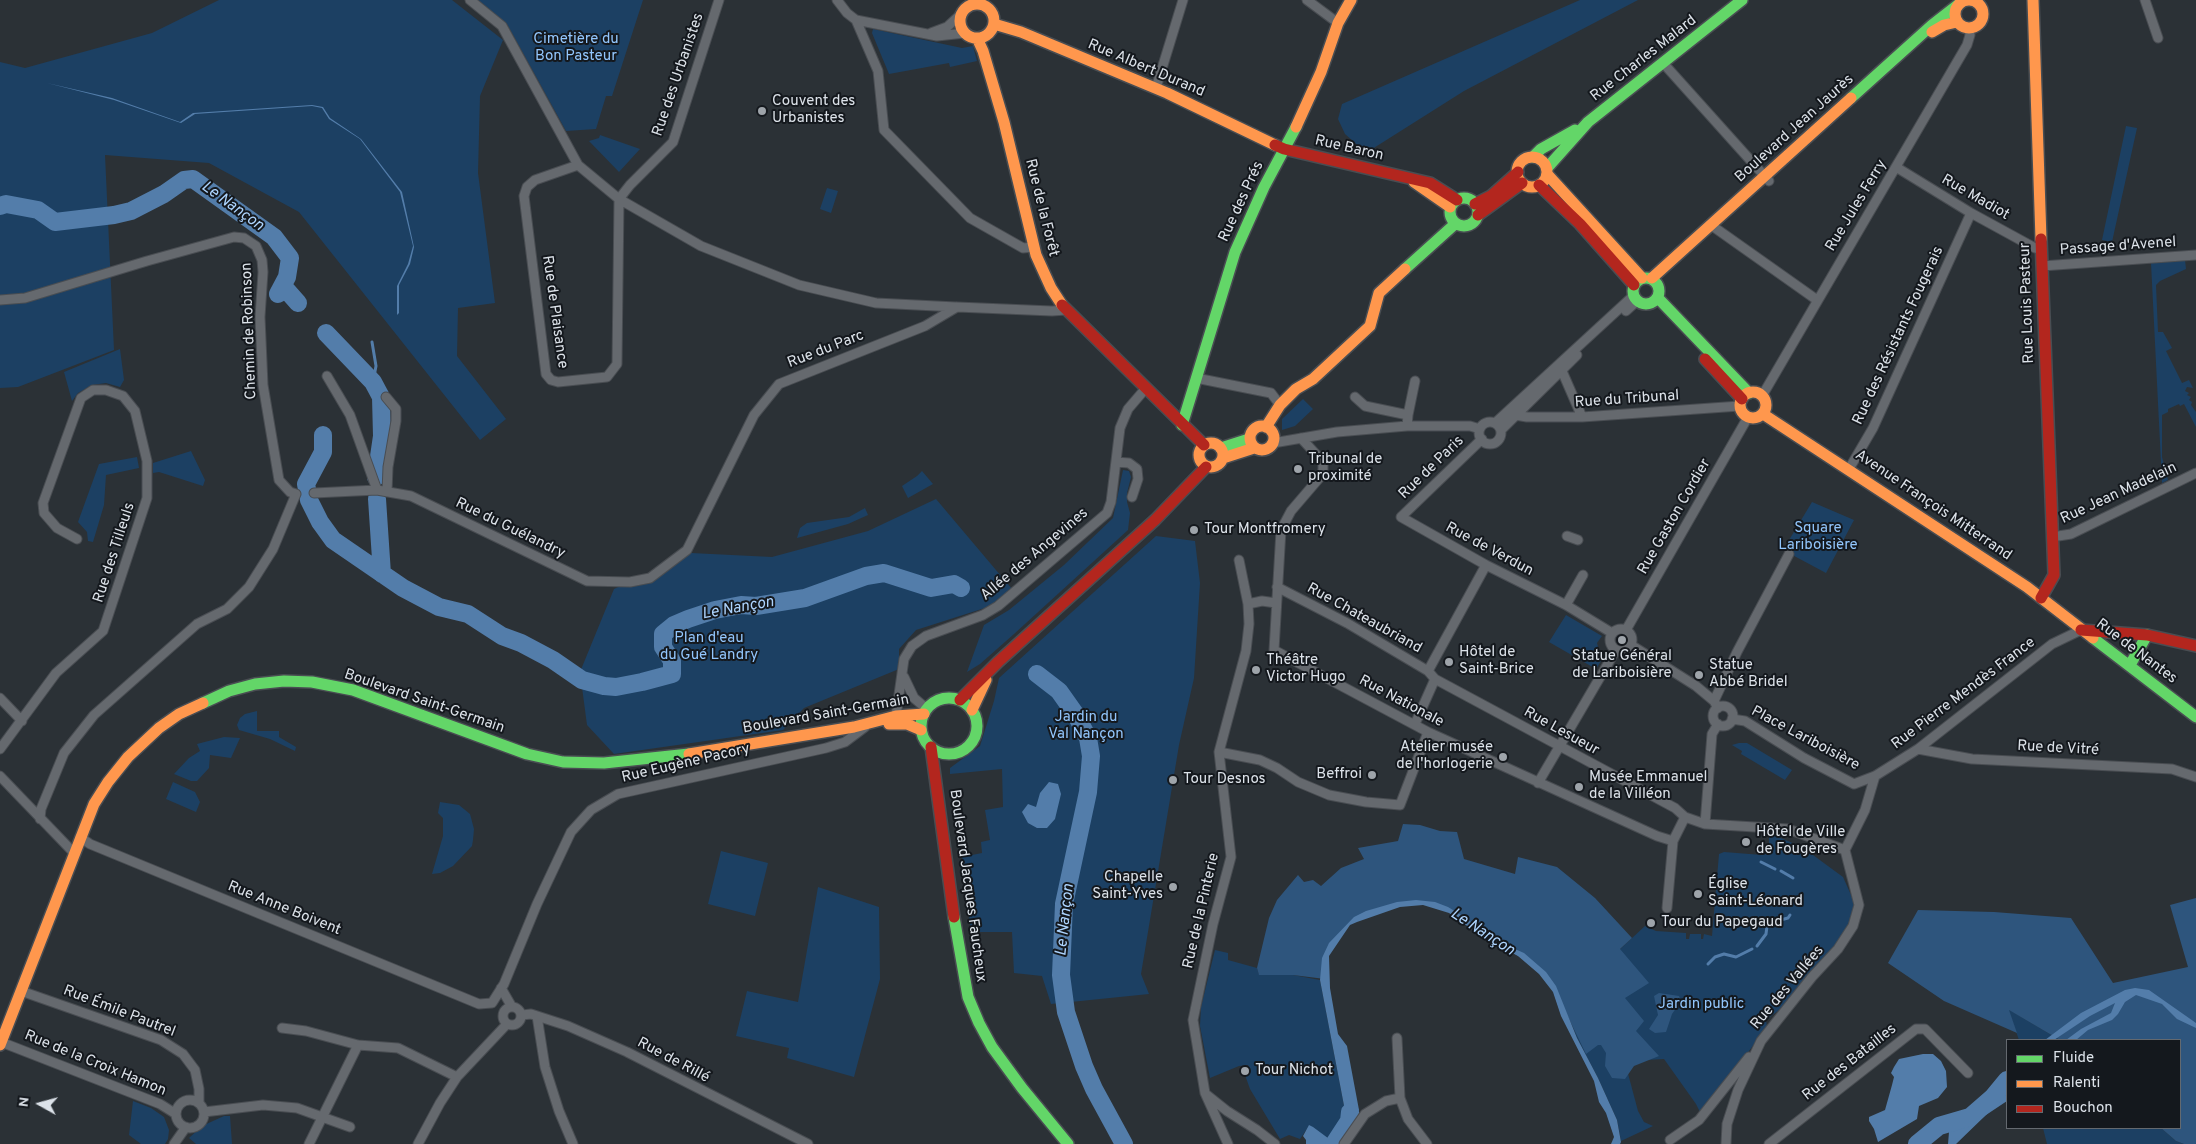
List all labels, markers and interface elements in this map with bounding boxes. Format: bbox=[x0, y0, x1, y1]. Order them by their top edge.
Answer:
street label: Rue des Urbanistes bbox=[649, 11, 709, 139]
street label: Rue Charles Malard bbox=[1587, 12, 1701, 106]
park label: Cimetière du Bon Pasteur bbox=[533, 31, 619, 66]
street label: Rue Albert Durand bbox=[1085, 36, 1207, 102]
street label: Boulevard Jean Jaurès bbox=[1732, 71, 1858, 187]
place label: Couvent des Urbanistes bbox=[772, 93, 855, 128]
marker: Couvent des Urbanistes bbox=[756, 105, 768, 117]
street label: Rue Baron bbox=[1313, 132, 1385, 166]
street label: Rue de la Forêt bbox=[1020, 157, 1062, 259]
street label: Rue Jules Ferry bbox=[1823, 157, 1891, 255]
street label: Rue des Prés bbox=[1216, 159, 1268, 245]
street label: Rue Madiot bbox=[1938, 171, 2012, 225]
water label: Le Nançon bbox=[197, 178, 267, 236]
street label: Passage d'Avenel bbox=[2059, 234, 2177, 260]
street label: Rue Louis Pasteur bbox=[2017, 242, 2039, 364]
street label: Rue des Résistants Fougerais bbox=[1850, 244, 1948, 428]
street label: Rue de Plaisance bbox=[537, 254, 571, 370]
street label: Chemin de Robinson bbox=[239, 262, 261, 400]
street label: Rue du Parc bbox=[785, 327, 867, 373]
street label: Rue du Tribunal bbox=[1574, 387, 1680, 413]
street label: Rue de Paris bbox=[1396, 432, 1468, 504]
street label: Avenue François Mitterrand bbox=[1851, 447, 2015, 565]
place label: Tribunal de proximité bbox=[1308, 451, 1382, 486]
street label: Rue Gaston Cordier bbox=[1635, 456, 1715, 578]
street label: Rue Jean Madelain bbox=[2058, 459, 2180, 529]
marker: Tribunal de proximité bbox=[1292, 463, 1304, 475]
street label: Rue du Guélandry bbox=[452, 495, 568, 563]
street label: Rue des Tilleuls bbox=[90, 501, 140, 605]
street label: Allée des Angevines bbox=[978, 505, 1092, 605]
street label: Rue de Verdun bbox=[1442, 519, 1536, 581]
park label: Square Lariboisière bbox=[1778, 520, 1858, 555]
place label: Tour Montfromery bbox=[1204, 521, 1326, 539]
marker: Tour Montfromery bbox=[1188, 524, 1200, 536]
street label: Rue Chateaubriand bbox=[1303, 580, 1425, 658]
water label: Le Nançon bbox=[701, 593, 775, 625]
street label: Rue de Nantes bbox=[2092, 616, 2180, 688]
park label: Plan d'eau du Gué Landry bbox=[660, 630, 758, 665]
marker: Statue Général de Lariboisière bbox=[1616, 634, 1628, 646]
street label: Rue Pierre Mendès France bbox=[1889, 634, 2039, 754]
place label: Hôtel de Saint-Brice bbox=[1459, 644, 1534, 679]
place label: Statue Général de Lariboisière bbox=[1572, 648, 1672, 683]
place label: Théâtre Victor Hugo bbox=[1266, 652, 1346, 687]
marker: Hôtel de Saint-Brice bbox=[1443, 656, 1455, 668]
place label: Statue Abbé Bridel bbox=[1709, 657, 1788, 692]
marker: Théâtre Victor Hugo bbox=[1250, 664, 1262, 676]
street label: Boulevard Saint-Germain bbox=[341, 666, 507, 738]
marker: Statue Abbé Bridel bbox=[1693, 669, 1705, 681]
street label: Rue Nationale bbox=[1356, 672, 1446, 732]
street label: Boulevard Saint-Germain bbox=[741, 692, 911, 738]
street label: Place Lariboisière bbox=[1748, 703, 1862, 775]
street label: Rue Lesueur bbox=[1520, 704, 1602, 760]
park label: Jardin du Val Nançon bbox=[1048, 709, 1124, 744]
street label: Rue de Vitré bbox=[2017, 738, 2099, 760]
place label: Atelier musée de l'horlogerie bbox=[1396, 739, 1493, 774]
street label: Rue Eugène Pacory bbox=[620, 740, 752, 788]
marker: Atelier musée de l'horlogerie bbox=[1497, 751, 1509, 763]
place label: Beffroi bbox=[1316, 766, 1362, 784]
marker: Beffroi bbox=[1366, 769, 1378, 781]
place label: Musée Emmanuel de la Villéon bbox=[1589, 769, 1708, 804]
place label: Tour Desnos bbox=[1183, 771, 1266, 789]
marker: Tour Desnos bbox=[1167, 774, 1179, 786]
marker: Musée Emmanuel de la Villéon bbox=[1573, 781, 1585, 793]
street label: Boulevard Jacques Faucheux bbox=[945, 788, 989, 984]
place label: Hôtel de Ville de Fougères bbox=[1756, 824, 1845, 859]
marker: Hôtel de Ville de Fougères bbox=[1740, 836, 1752, 848]
street label: Rue de la Pinterie bbox=[1180, 852, 1224, 970]
place label: Chapelle Saint-Yves bbox=[1092, 869, 1163, 904]
place label: Église Saint-Léonard bbox=[1708, 876, 1803, 911]
street label: Rue Anne Boivent bbox=[225, 878, 343, 940]
marker: Chapelle Saint-Yves bbox=[1167, 881, 1179, 893]
water label: Le Nançon bbox=[1053, 883, 1079, 957]
marker: Église Saint-Léonard bbox=[1692, 888, 1704, 900]
water label: Le Nançon bbox=[1446, 905, 1518, 961]
place label: Tour du Papegaud bbox=[1661, 914, 1783, 932]
marker: Tour du Papegaud bbox=[1645, 917, 1657, 929]
street label: Rue des Vallées bbox=[1748, 942, 1828, 1034]
street label: Rue Émile Pautrel bbox=[60, 982, 178, 1042]
park label: Jardin public bbox=[1658, 996, 1744, 1014]
street label: Rue des Batailles bbox=[1799, 1021, 1901, 1105]
street label: Rue de la Croix Hamon bbox=[21, 1027, 169, 1101]
street label: Rue de Rillé bbox=[634, 1034, 712, 1088]
legend bbox=[2006, 1039, 2181, 1129]
text: Fluide bbox=[2053, 1049, 2094, 1068]
place label: Tour Nichot bbox=[1255, 1062, 1333, 1080]
marker: Tour Nichot bbox=[1239, 1065, 1251, 1077]
text: Ralenti bbox=[2053, 1074, 2100, 1093]
north arrow bbox=[15, 1079, 65, 1129]
text: N bbox=[16, 1096, 34, 1108]
text: Bouchon bbox=[2053, 1099, 2113, 1118]

